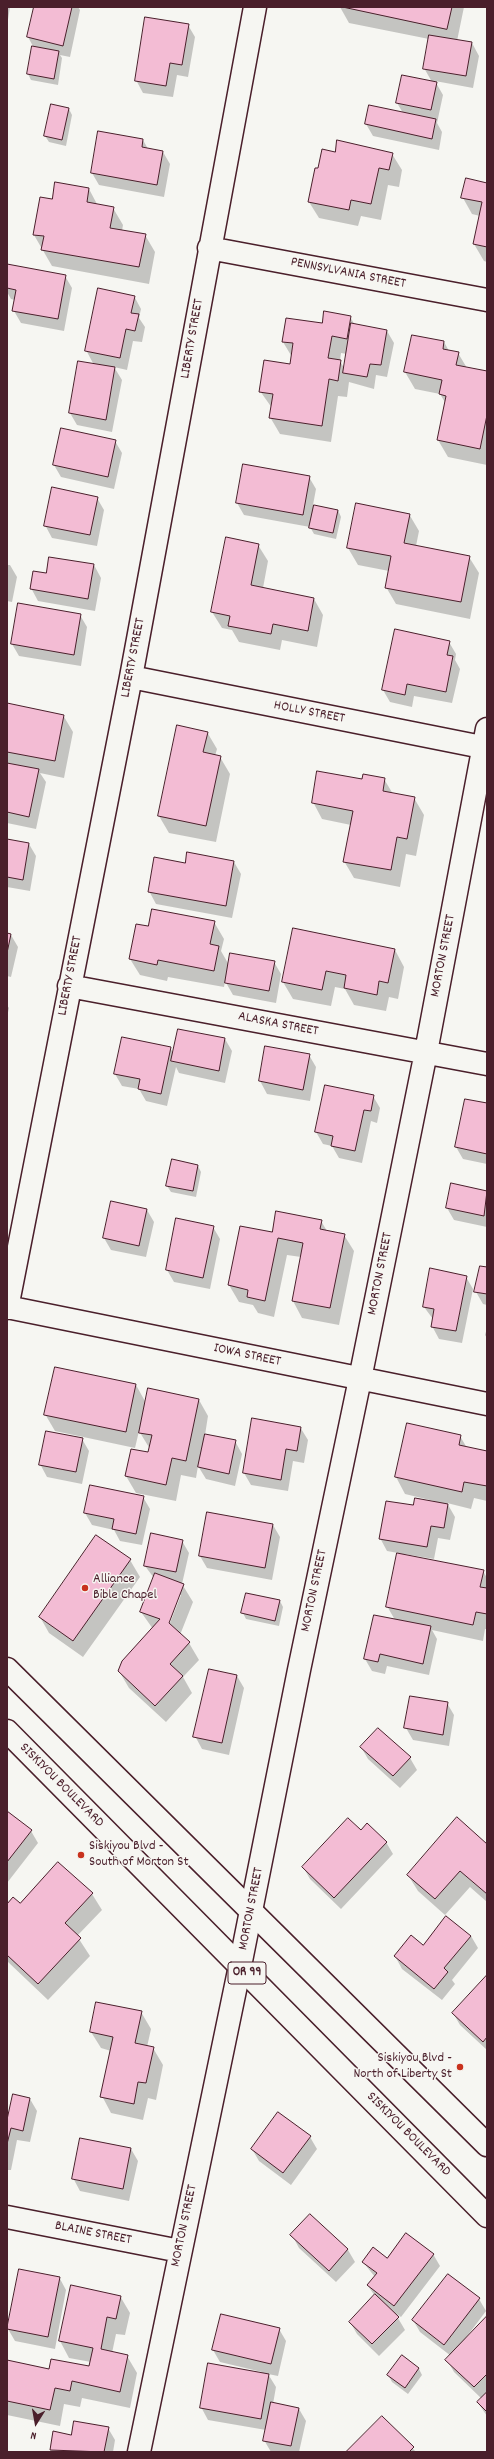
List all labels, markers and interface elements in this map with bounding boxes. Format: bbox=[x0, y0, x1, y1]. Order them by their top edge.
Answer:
street label: PENNSYLVANIA STREET bbox=[289, 255, 407, 293]
street label: LIBERTY STREET bbox=[178, 298, 208, 380]
street label: LIBERTY STREET bbox=[118, 617, 150, 699]
street label: HOLLY STREET bbox=[272, 698, 346, 728]
street label: MORTON STREET bbox=[428, 913, 460, 999]
street label: LIBERTY STREET bbox=[55, 935, 87, 1017]
street label: ALASKA STREET bbox=[236, 1009, 320, 1041]
street label: MORTON STREET bbox=[365, 1231, 397, 1317]
street label: IOWA STREET bbox=[212, 1341, 282, 1371]
street label: MORTON STREET bbox=[298, 1548, 332, 1634]
place label: Alliance Bible Chapel bbox=[93, 1572, 157, 1604]
marker: Alliance Bible Chapel bbox=[80, 1583, 90, 1593]
street label: SISKIYOU BOULEVARD bbox=[15, 1740, 107, 1832]
place label: Siskiyou Blvd - South of Morton St bbox=[89, 1839, 189, 1872]
marker: Siskiyou Blvd - South of Morton St bbox=[76, 1850, 86, 1860]
street label: MORTON STREET bbox=[236, 1866, 268, 1952]
road number: OR 99 bbox=[228, 1962, 266, 1984]
place label: Siskiyou Blvd - North of Liberty St bbox=[353, 2051, 452, 2084]
marker: Siskiyou Blvd - North of Liberty St bbox=[455, 2062, 465, 2072]
street label: SISKIYOU BOULEVARD bbox=[362, 2089, 454, 2181]
street label: MORTON STREET bbox=[168, 2183, 202, 2269]
street label: BLAINE STREET bbox=[53, 2218, 133, 2250]
north arrow bbox=[16, 2403, 56, 2443]
text: N bbox=[30, 2426, 38, 2443]

